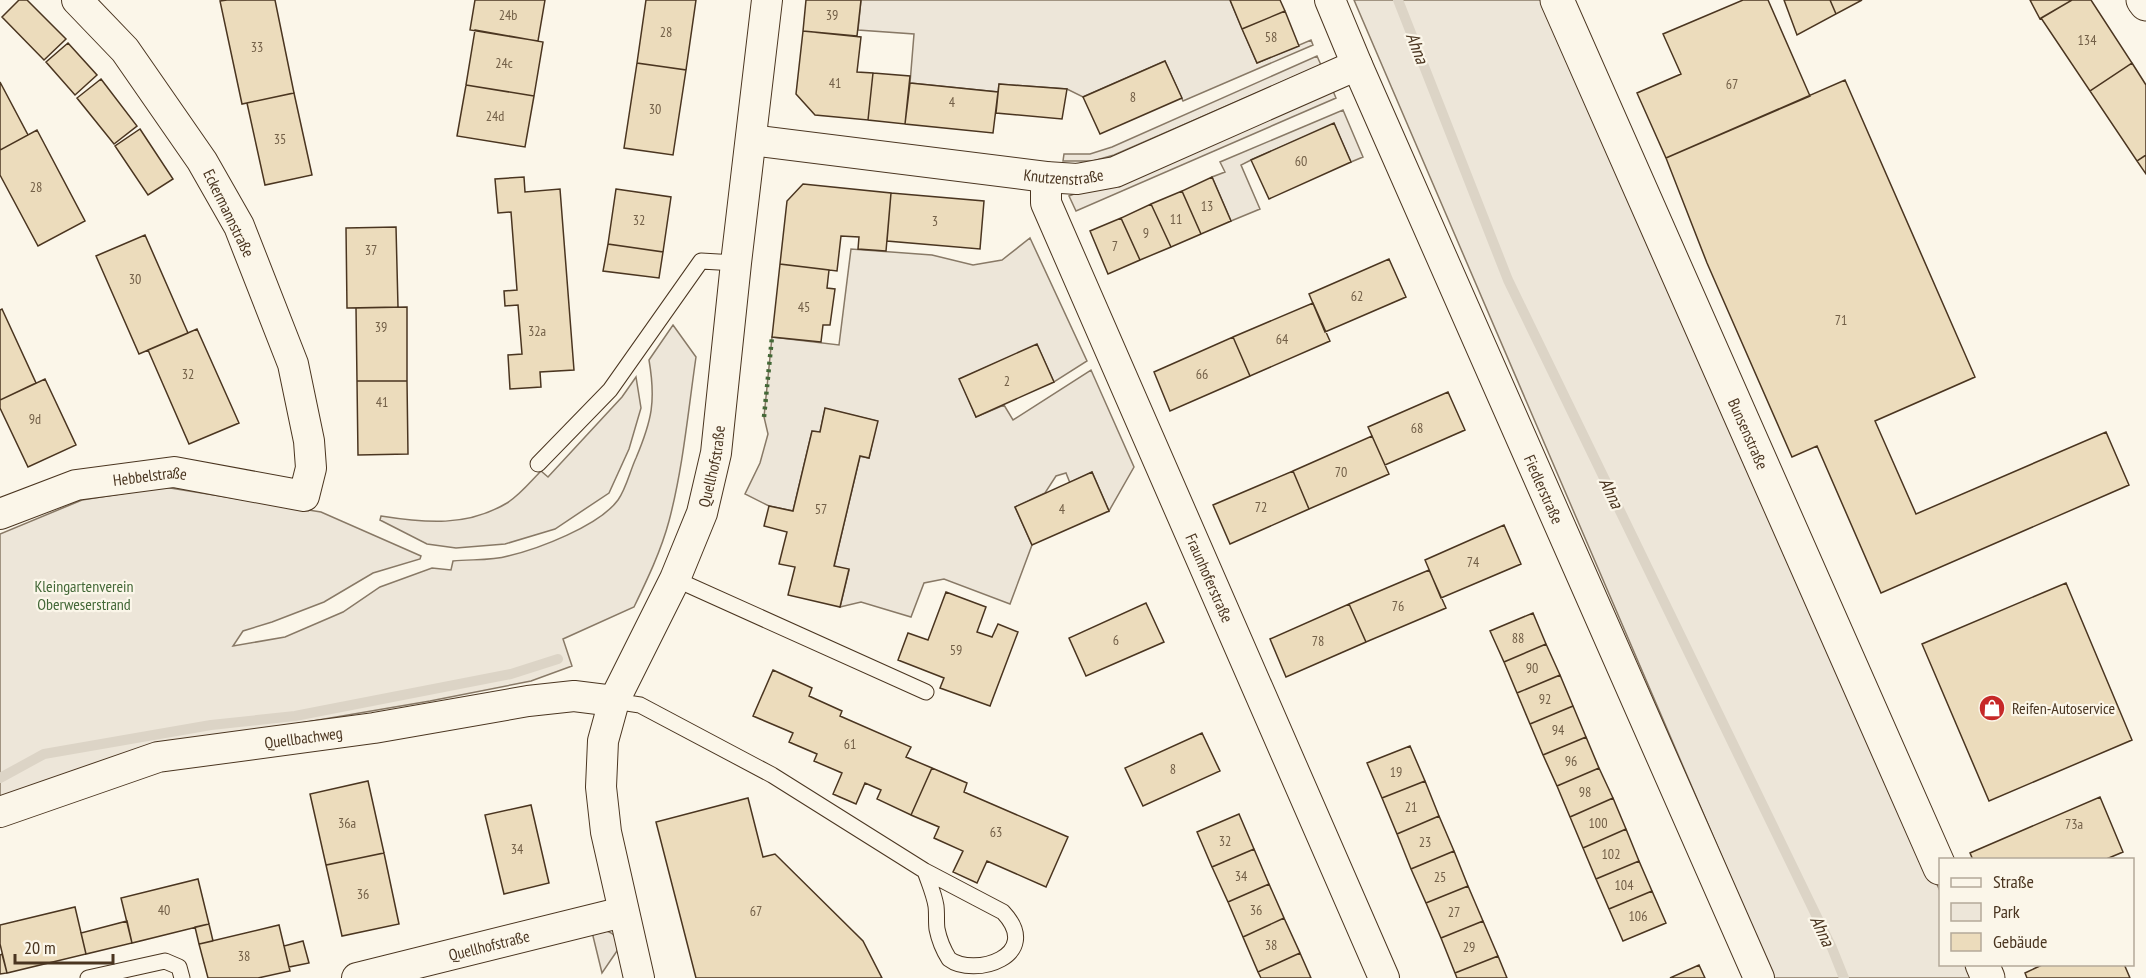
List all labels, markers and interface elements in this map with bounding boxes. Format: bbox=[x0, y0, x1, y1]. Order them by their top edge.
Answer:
house number: 24b bbox=[499, 6, 517, 24]
house number: 39 bbox=[826, 6, 838, 24]
house number: 28 bbox=[660, 23, 672, 41]
house number: 58 bbox=[1265, 28, 1277, 46]
water label: Ahna bbox=[1401, 29, 1434, 67]
house number: 134 bbox=[2078, 31, 2097, 49]
house number: 33 bbox=[251, 38, 263, 56]
house number: 24c bbox=[495, 54, 513, 72]
house number: 41 bbox=[829, 74, 841, 92]
house number: 67 bbox=[1726, 75, 1738, 93]
house number: 8 bbox=[1130, 88, 1136, 106]
house number: 4 bbox=[949, 93, 956, 111]
house number: 30 bbox=[649, 100, 661, 118]
house number: 24d bbox=[486, 107, 504, 125]
house number: 35 bbox=[274, 130, 286, 148]
house number: 60 bbox=[1295, 152, 1307, 170]
street label: Knutzenstraße bbox=[1023, 164, 1105, 189]
street label: Eckermannstraße bbox=[199, 166, 259, 260]
house number: 28 bbox=[30, 178, 42, 196]
house number: 13 bbox=[1201, 197, 1213, 215]
house number: 11 bbox=[1170, 210, 1182, 228]
house number: 32 bbox=[633, 211, 645, 229]
house number: 3 bbox=[932, 212, 938, 230]
house number: 9 bbox=[1143, 224, 1149, 242]
house number: 7 bbox=[1112, 237, 1118, 255]
house number: 37 bbox=[365, 241, 377, 259]
house number: 30 bbox=[129, 270, 141, 288]
house number: 62 bbox=[1351, 287, 1363, 305]
house number: 45 bbox=[798, 298, 810, 316]
house number: 71 bbox=[1835, 311, 1847, 329]
house number: 39 bbox=[375, 318, 387, 336]
house number: 32a bbox=[528, 322, 546, 340]
house number: 64 bbox=[1276, 330, 1289, 348]
house number: 32 bbox=[182, 365, 194, 383]
house number: 66 bbox=[1196, 365, 1208, 383]
house number: 2 bbox=[1004, 372, 1010, 390]
house number: 41 bbox=[376, 393, 388, 411]
street label: Bunsenstraße bbox=[1724, 395, 1773, 472]
house number: 9d bbox=[29, 410, 41, 428]
house number: 68 bbox=[1411, 419, 1423, 437]
street label: Quellhofstraße bbox=[694, 425, 729, 509]
street label: Fiedlerstraße bbox=[1520, 452, 1568, 527]
street label: Hebbelstraße bbox=[112, 462, 189, 490]
house number: 70 bbox=[1335, 463, 1347, 481]
water label: Ahna bbox=[1594, 474, 1629, 513]
house number: 72 bbox=[1255, 498, 1267, 516]
house number: 57 bbox=[815, 500, 827, 518]
house number: 4 bbox=[1059, 500, 1066, 518]
street label: Fraunhoferstraße bbox=[1181, 530, 1238, 626]
house number: 74 bbox=[1467, 553, 1480, 571]
park label: Kleingartenverein Oberweserstrand bbox=[34, 576, 134, 614]
house number: 76 bbox=[1392, 597, 1404, 615]
house number: 88 bbox=[1512, 629, 1524, 647]
house number: 6 bbox=[1113, 631, 1119, 649]
house number: 78 bbox=[1312, 632, 1324, 650]
house number: 59 bbox=[950, 641, 962, 659]
house number: 90 bbox=[1526, 659, 1538, 677]
house number: 92 bbox=[1539, 690, 1551, 708]
shop icon: Reifen-Autoservice bbox=[1977, 693, 2007, 723]
place label: Reifen-Autoservice bbox=[2012, 698, 2115, 718]
house number: 94 bbox=[1552, 721, 1565, 739]
street label: Quellbachweg bbox=[263, 722, 344, 753]
house number: 61 bbox=[844, 735, 856, 753]
house number: 96 bbox=[1565, 752, 1577, 770]
house number: 8 bbox=[1170, 760, 1176, 778]
house number: 19 bbox=[1390, 763, 1402, 781]
house number: 98 bbox=[1579, 783, 1591, 801]
house number: 21 bbox=[1405, 798, 1417, 816]
house number: 36a bbox=[338, 814, 356, 832]
house number: 100 bbox=[1589, 814, 1607, 832]
house number: 73a bbox=[2065, 815, 2083, 833]
house number: 63 bbox=[990, 823, 1002, 841]
house number: 32 bbox=[1219, 832, 1231, 850]
house number: 23 bbox=[1419, 833, 1431, 851]
house number: 34 bbox=[511, 840, 524, 858]
house number: 102 bbox=[1602, 845, 1620, 863]
legend bbox=[1939, 858, 2134, 966]
house number: 34 bbox=[1235, 867, 1248, 885]
house number: 25 bbox=[1434, 868, 1446, 886]
text: Straße bbox=[1993, 870, 2034, 893]
house number: 104 bbox=[1615, 876, 1634, 894]
house number: 36 bbox=[357, 885, 369, 903]
text: Park bbox=[1993, 900, 2020, 923]
house number: 40 bbox=[158, 901, 170, 919]
house number: 36 bbox=[1250, 901, 1262, 919]
house number: 67 bbox=[750, 902, 762, 920]
house number: 27 bbox=[1448, 903, 1460, 921]
house number: 106 bbox=[1629, 907, 1647, 925]
water label: Ahna bbox=[1805, 912, 1840, 951]
street label: Quellhofstraße bbox=[446, 926, 532, 965]
scale bar bbox=[15, 927, 112, 965]
text: Gebäude bbox=[1993, 930, 2047, 953]
text: 20 m bbox=[24, 936, 56, 959]
house number: 38 bbox=[1265, 936, 1277, 954]
house number: 29 bbox=[1463, 938, 1475, 956]
house number: 38 bbox=[238, 947, 250, 965]

